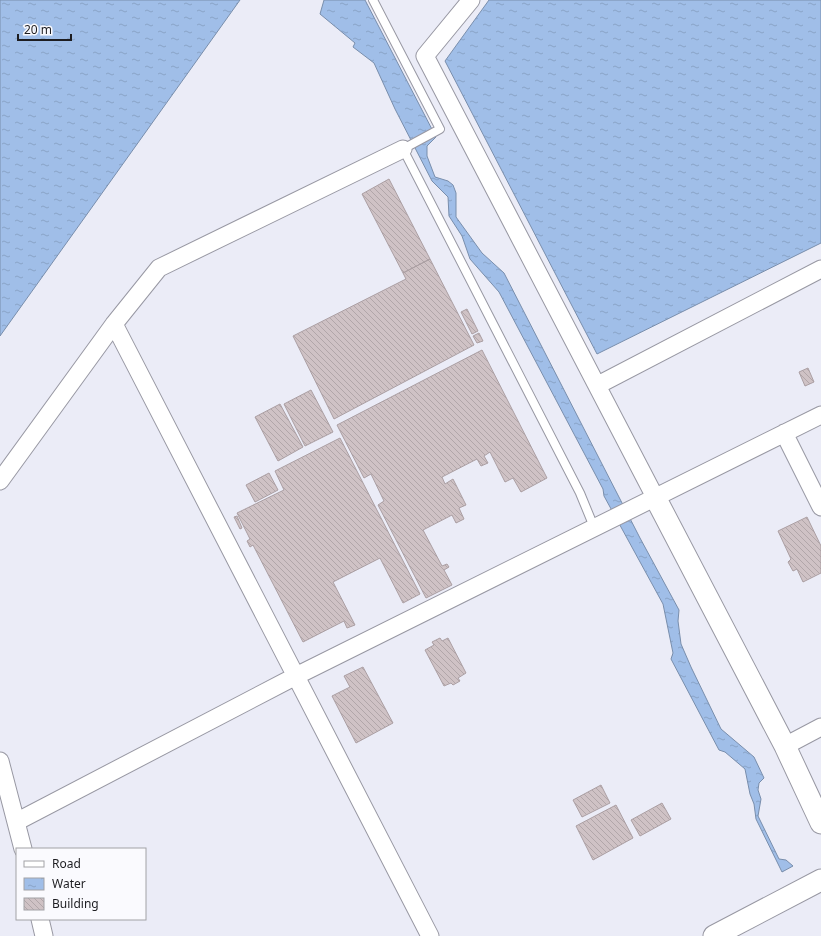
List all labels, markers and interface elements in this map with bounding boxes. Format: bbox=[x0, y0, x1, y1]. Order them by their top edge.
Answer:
scale bar bbox=[18, 16, 71, 42]
text: 20 m bbox=[24, 21, 52, 38]
legend bbox=[16, 848, 146, 920]
text: Road bbox=[52, 855, 81, 872]
text: Water bbox=[52, 875, 86, 892]
text: Building bbox=[52, 895, 99, 912]

